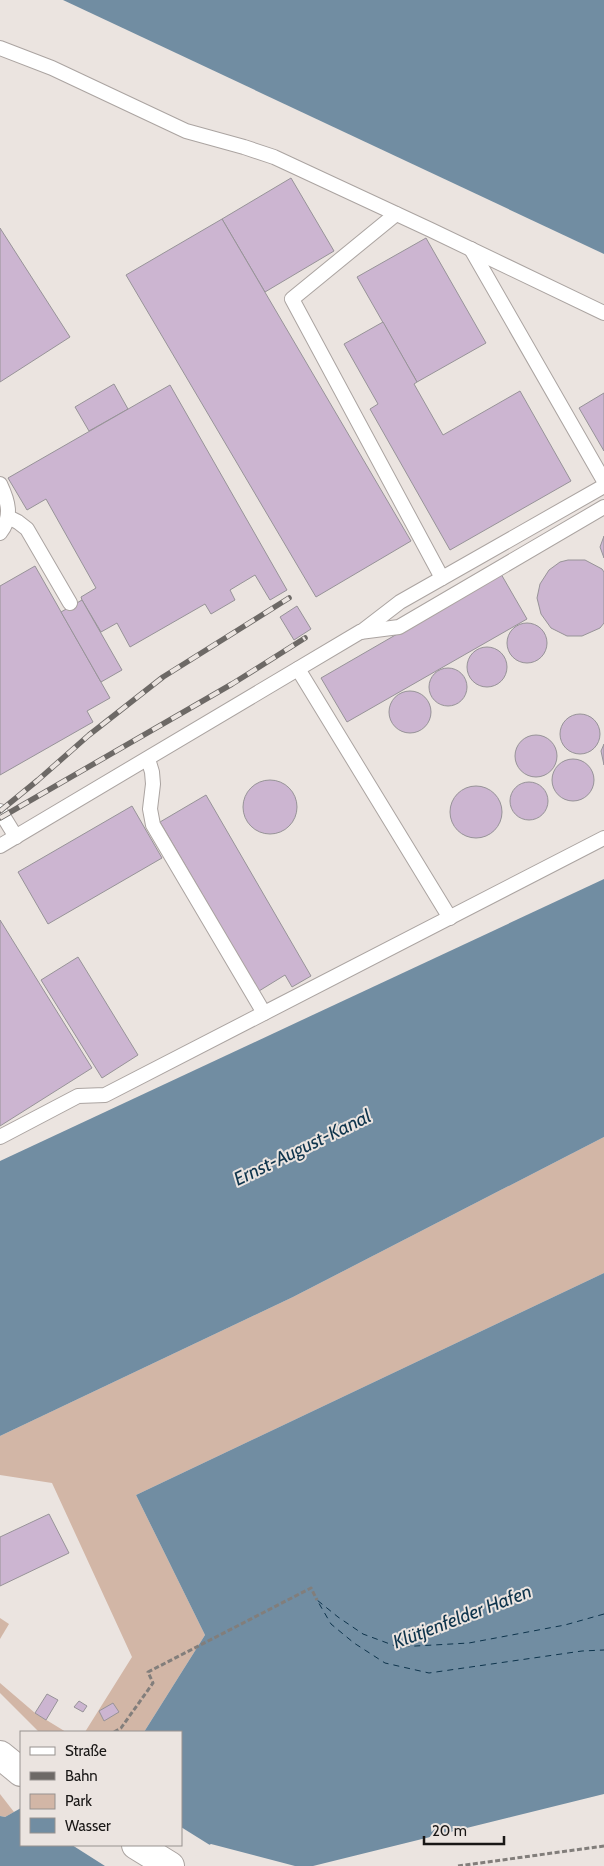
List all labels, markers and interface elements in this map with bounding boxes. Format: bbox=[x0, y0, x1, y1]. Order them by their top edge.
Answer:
water label: Ernst-August-Kanal bbox=[230, 1104, 375, 1191]
water label: Klütjenfelder Hafen bbox=[390, 1579, 535, 1653]
legend bbox=[20, 1731, 182, 1846]
text: Straße bbox=[65, 1742, 107, 1760]
text: Bahn bbox=[65, 1767, 98, 1785]
text: Park bbox=[65, 1792, 92, 1810]
scale bar bbox=[424, 1814, 504, 1846]
text: Wasser bbox=[65, 1817, 111, 1835]
text: 20 m bbox=[432, 1822, 467, 1840]

